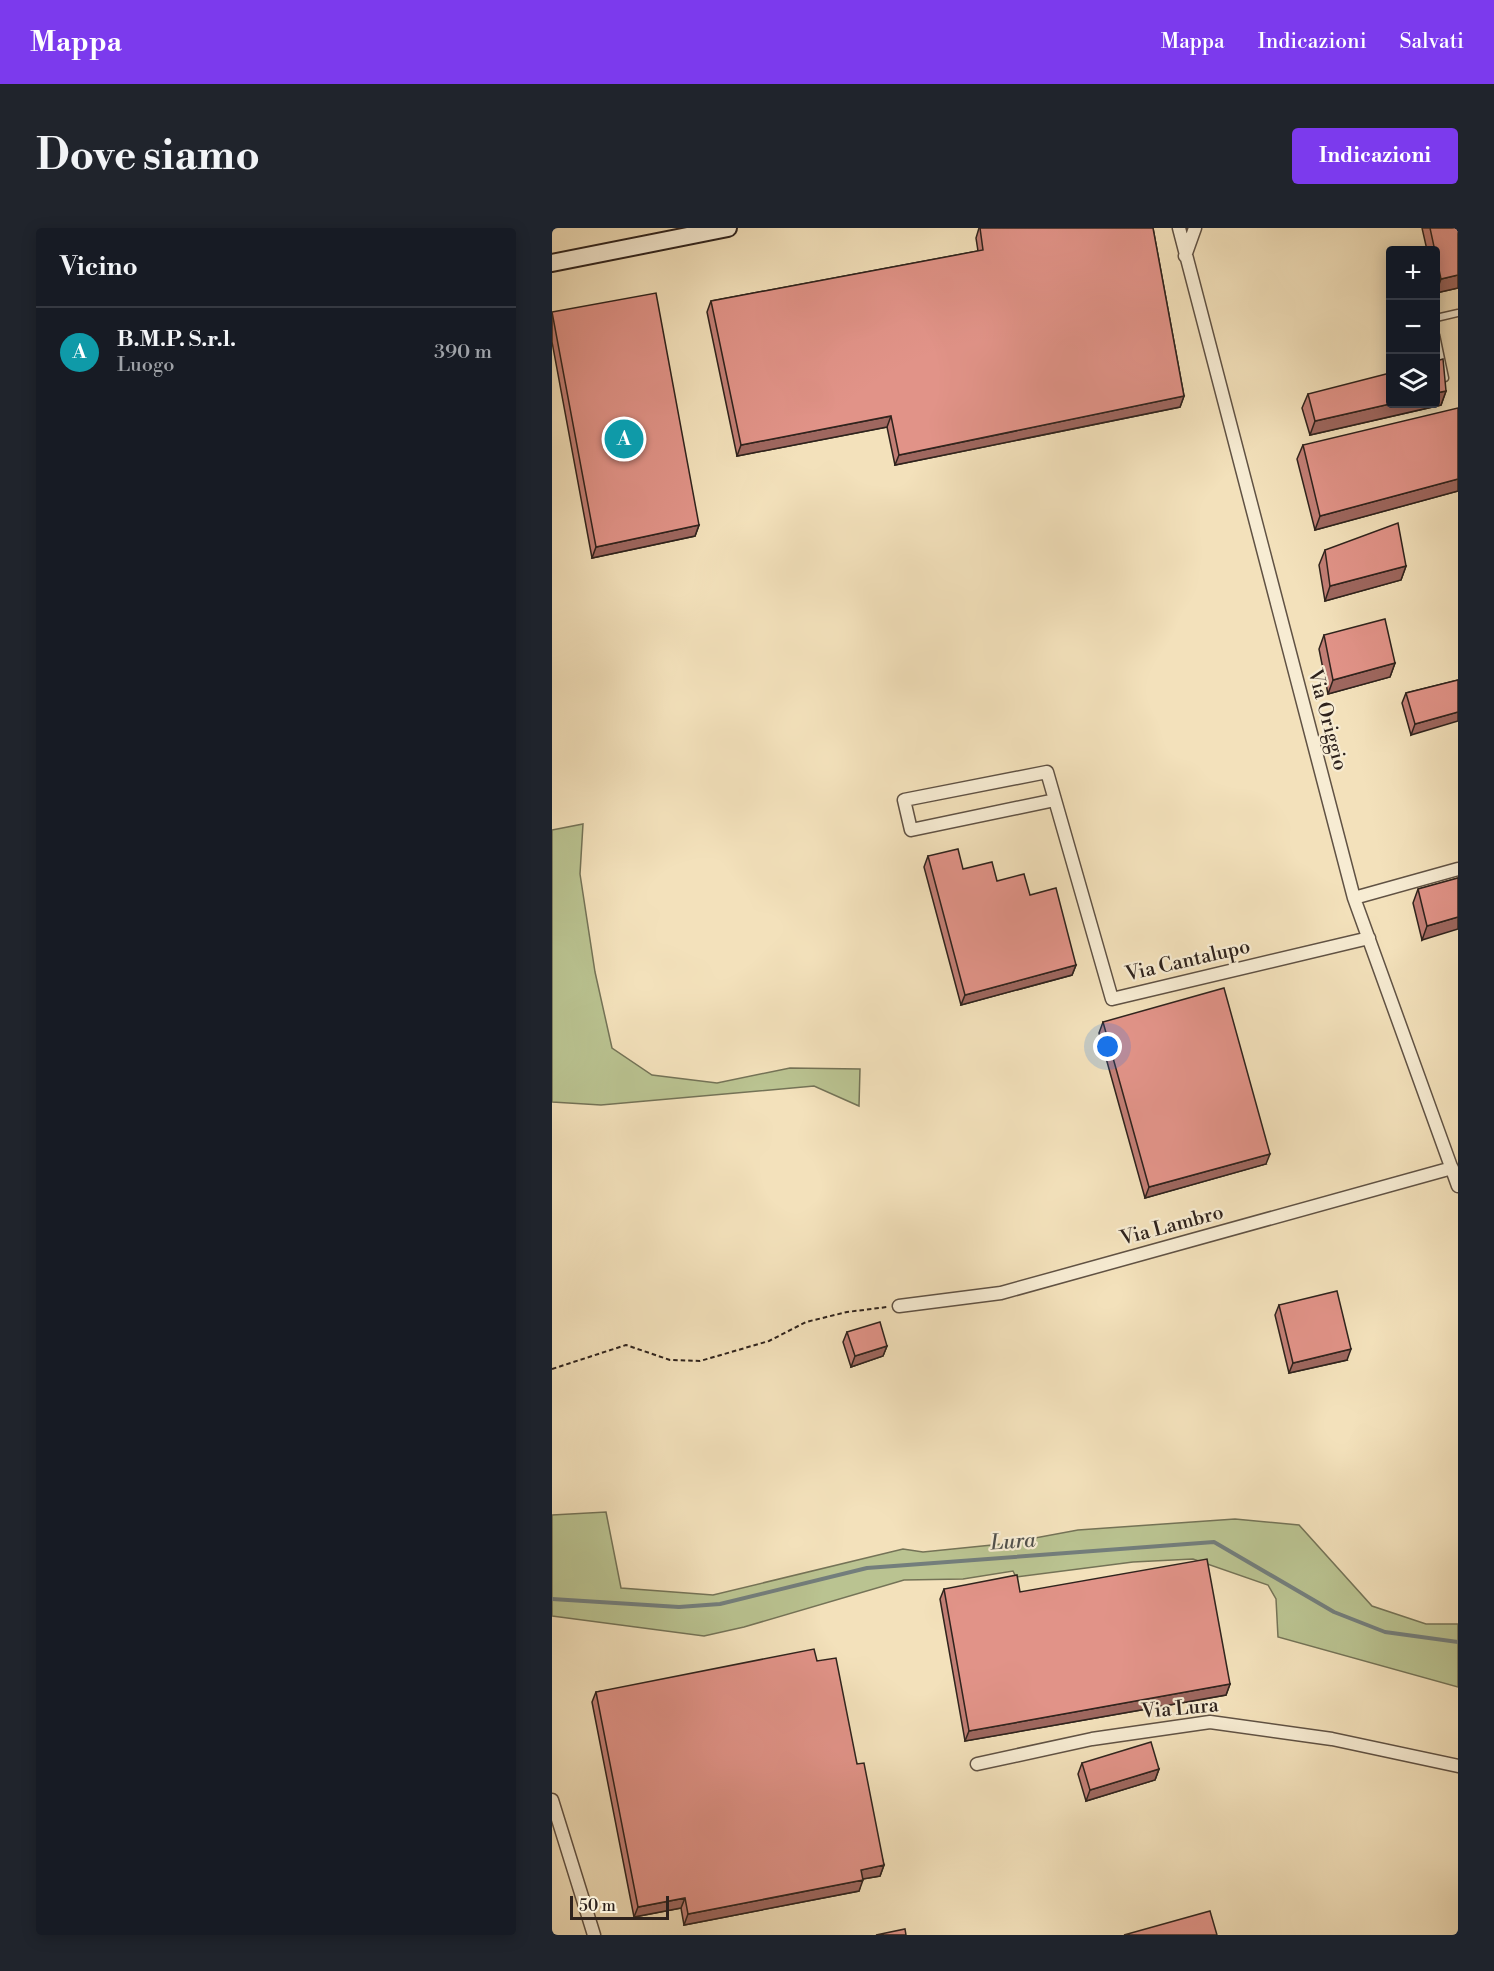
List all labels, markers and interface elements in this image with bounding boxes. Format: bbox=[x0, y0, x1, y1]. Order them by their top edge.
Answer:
text: Mappa bbox=[30, 25, 122, 60]
text: Mappa bbox=[1161, 29, 1225, 55]
text: Indicazioni bbox=[1258, 29, 1367, 55]
text: Salvati bbox=[1400, 29, 1464, 55]
button: Indicazioni bbox=[1292, 128, 1458, 184]
text: Dove siamo bbox=[36, 130, 260, 183]
map controls bbox=[1386, 246, 1440, 408]
button: + bbox=[1386, 246, 1440, 300]
text: Vicino bbox=[60, 251, 138, 283]
button: − bbox=[1386, 300, 1440, 354]
text: B.M.P. S.r.l. bbox=[117, 326, 236, 353]
text: A bbox=[72, 340, 87, 365]
text: 390 m bbox=[434, 340, 492, 365]
text: Luogo bbox=[117, 353, 174, 378]
button: layers bbox=[1386, 354, 1440, 408]
pin: A bbox=[604, 416, 644, 462]
street label: Via Origgio bbox=[1301, 666, 1353, 773]
street label: Via Cantalupo bbox=[1122, 934, 1253, 988]
your location bbox=[1093, 1032, 1122, 1061]
street label: Via Lambro bbox=[1117, 1200, 1226, 1252]
water label: Lura bbox=[989, 1527, 1037, 1557]
street label: Via Lura bbox=[1139, 1693, 1220, 1725]
scale bar bbox=[570, 1893, 669, 1920]
text: 50 m bbox=[579, 1896, 616, 1916]

